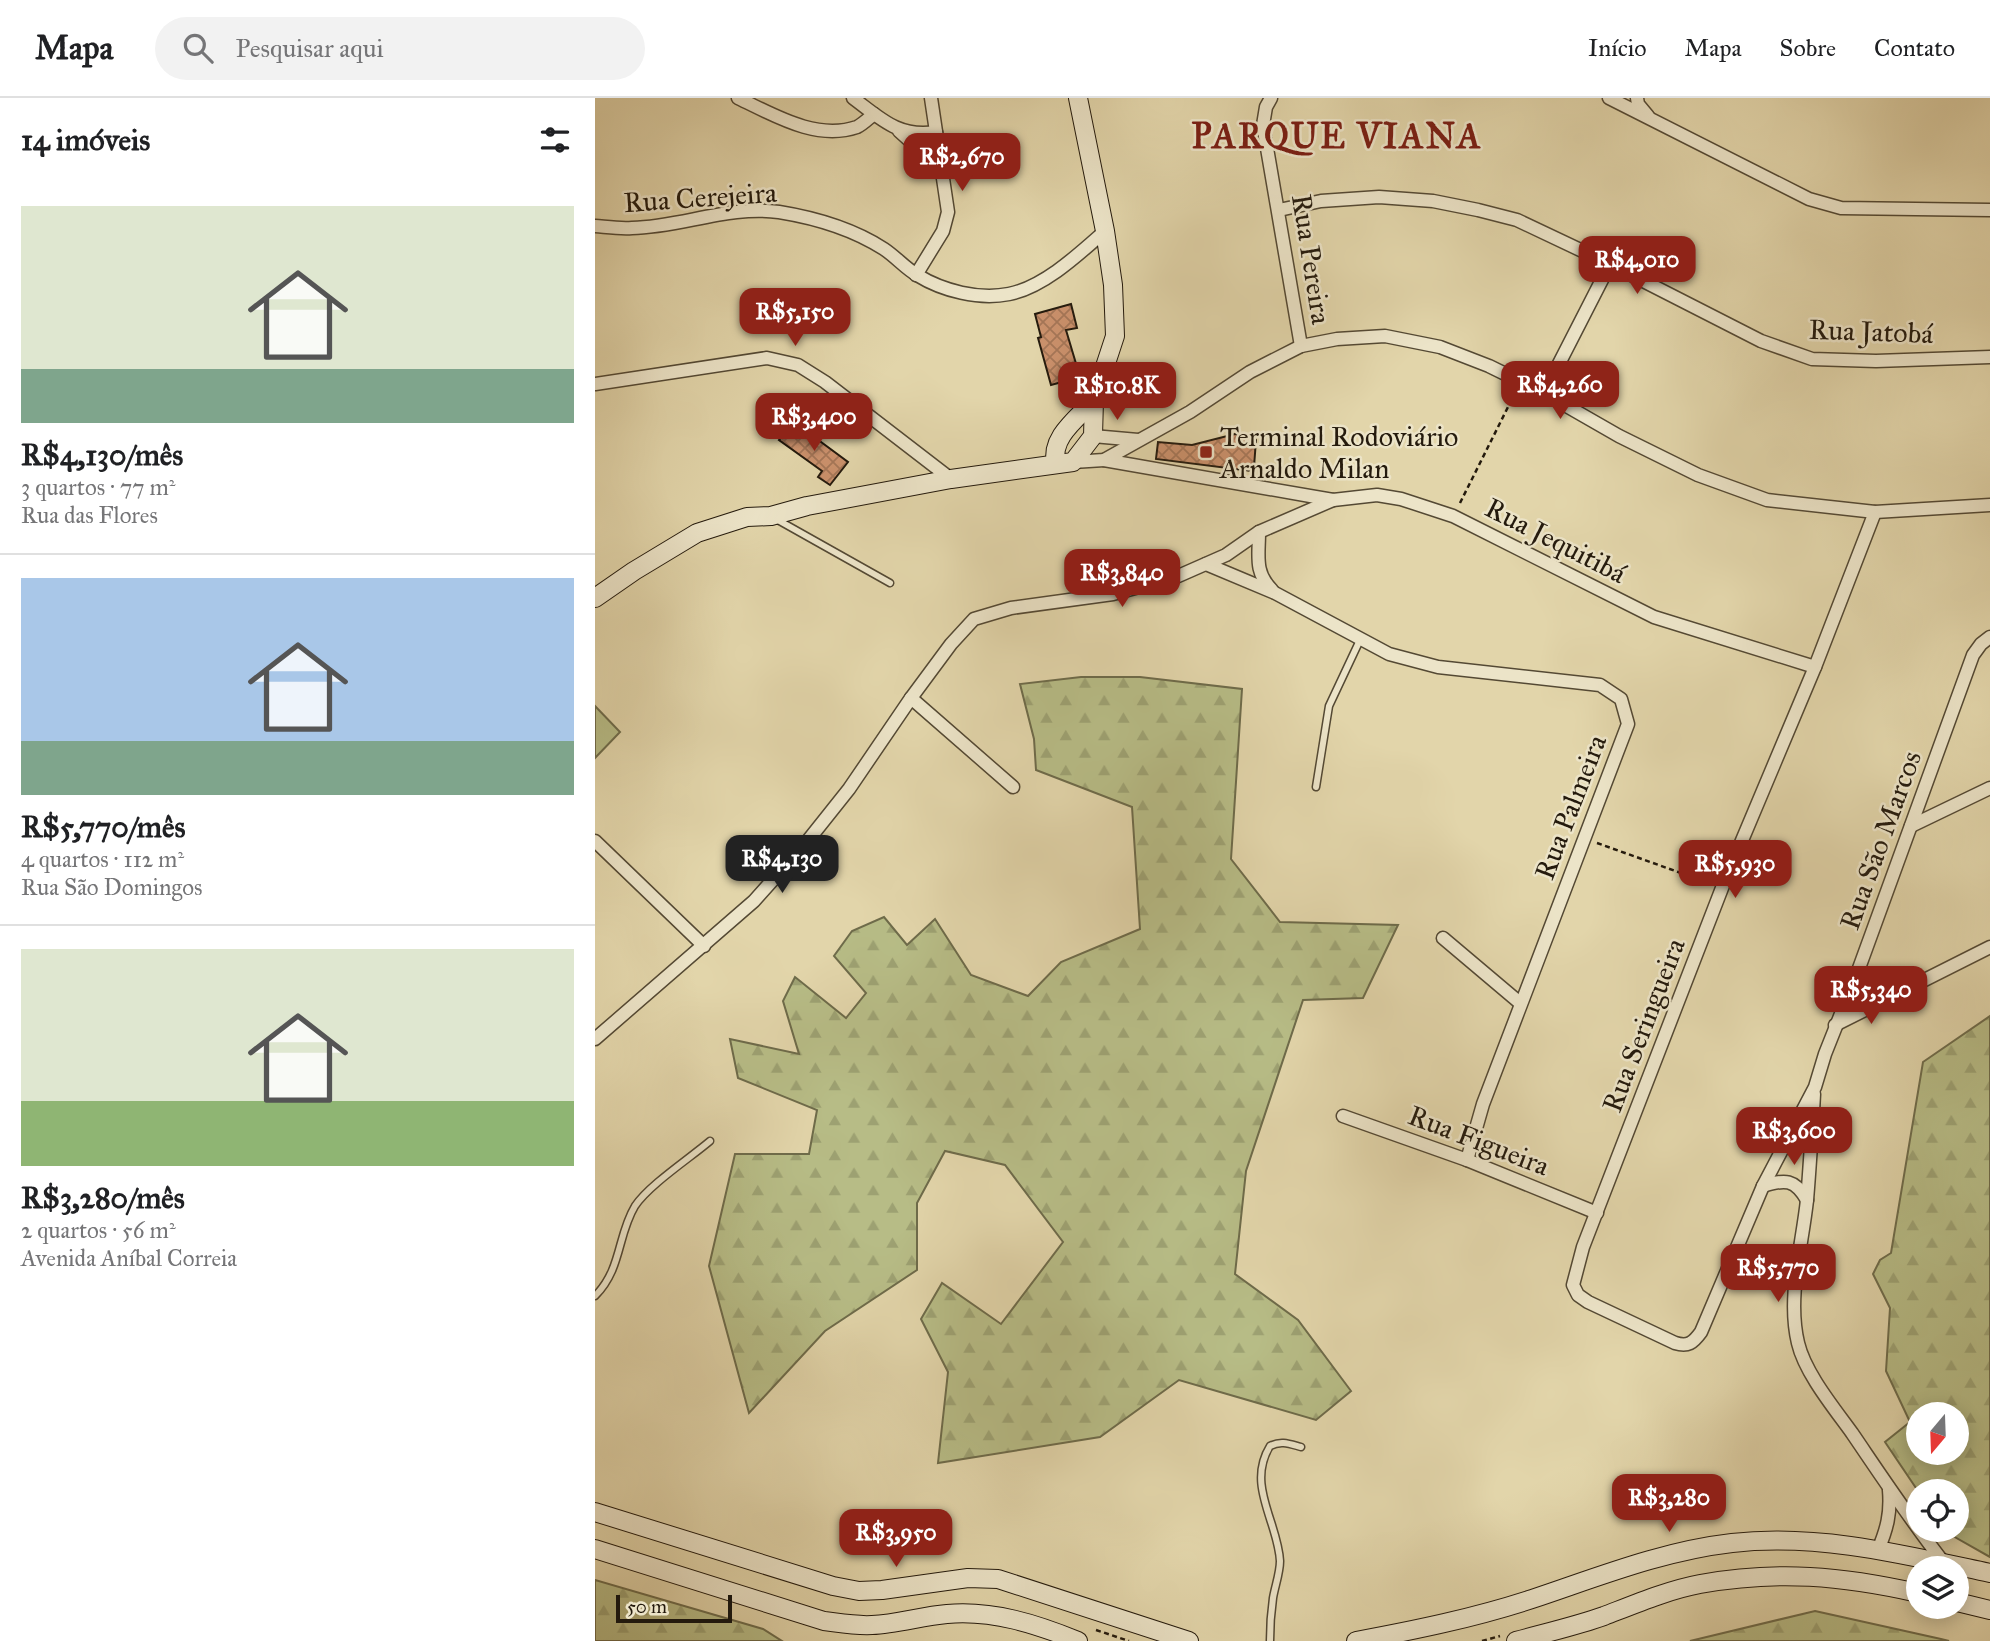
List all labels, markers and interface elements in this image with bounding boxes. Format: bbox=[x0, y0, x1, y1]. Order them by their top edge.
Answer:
search box bbox=[155, 17, 645, 80]
text: Mapa bbox=[35, 28, 113, 68]
icon: search bbox=[179, 29, 217, 67]
text: Pesquisar aqui bbox=[235, 32, 384, 64]
text: Início bbox=[1588, 33, 1647, 63]
text: Mapa bbox=[1685, 33, 1742, 63]
text: Sobre bbox=[1780, 33, 1836, 63]
text: Contato bbox=[1874, 33, 1955, 63]
district label: PARQUE VIANA bbox=[1191, 115, 1483, 158]
icon: filters bbox=[536, 121, 574, 159]
text: 14 imóveis bbox=[21, 122, 150, 158]
pin: R$2,670 bbox=[897, 134, 1027, 193]
text: R$2,670 bbox=[919, 142, 1005, 170]
street label: Rua Cerejeira bbox=[622, 175, 778, 220]
street label: Rua Pereira bbox=[1284, 192, 1339, 327]
pin: R$4,010 bbox=[1572, 236, 1702, 296]
text: R$4,010 bbox=[1595, 245, 1679, 273]
icon: home bbox=[235, 252, 361, 378]
pin: R$5,150 bbox=[730, 288, 860, 348]
text: R$5,150 bbox=[755, 297, 835, 325]
street label: Rua Jatobá bbox=[1808, 312, 1934, 351]
pin: R$10.8K bbox=[1052, 362, 1182, 422]
pin: R$4,260 bbox=[1495, 362, 1625, 421]
text: R$4,260 bbox=[1517, 370, 1603, 398]
text: R$10.8K bbox=[1074, 371, 1160, 399]
pin: R$3,400 bbox=[749, 394, 879, 453]
text: R$3,400 bbox=[771, 402, 857, 430]
place label: Terminal Rodoviário Arnaldo Milan bbox=[1219, 419, 1458, 486]
text: R$4,130/mês bbox=[21, 437, 183, 473]
marker: Terminal Rodoviário Arnaldo Milan bbox=[1198, 444, 1214, 460]
text: 3 quartos · 77 m² bbox=[21, 473, 176, 501]
street label: Rua Jequitibá bbox=[1479, 490, 1632, 591]
text: Rua das Flores bbox=[21, 501, 158, 529]
pin: R$3,840 bbox=[1057, 550, 1187, 609]
text: R$3,840 bbox=[1080, 558, 1164, 586]
icon: home bbox=[235, 624, 361, 750]
street label: Rua Palmeira bbox=[1527, 730, 1614, 885]
street label: Rua São Marcos bbox=[1832, 746, 1929, 934]
text: R$5,770/mês bbox=[21, 809, 185, 845]
pin: R$4,130 bbox=[717, 836, 847, 895]
pin: R$5,930 bbox=[1670, 840, 1800, 900]
text: R$4,130 bbox=[742, 844, 822, 872]
text: 4 quartos · 112 m² bbox=[21, 845, 184, 873]
text: R$5,930 bbox=[1695, 849, 1775, 877]
text: Rua São Domingos bbox=[21, 873, 202, 901]
street label: Rua Seringueira bbox=[1594, 933, 1693, 1117]
pin: R$5,340 bbox=[1806, 967, 1936, 1026]
text: R$5,340 bbox=[1830, 975, 1912, 1003]
icon: home bbox=[235, 995, 361, 1121]
street label: Rua Figueira bbox=[1403, 1098, 1554, 1183]
pin: R$3,600 bbox=[1729, 1108, 1859, 1167]
text: R$3,600 bbox=[1752, 1116, 1836, 1144]
text: R$3,280/mês bbox=[21, 1180, 185, 1216]
text: 2 quartos · 56 m² bbox=[21, 1216, 176, 1244]
text: Avenida Aníbal Correia bbox=[21, 1244, 237, 1272]
pin: R$5,770 bbox=[1713, 1244, 1843, 1304]
text: R$5,770 bbox=[1737, 1253, 1819, 1281]
north arrow bbox=[1906, 1402, 1969, 1465]
map controls bbox=[1906, 1402, 1969, 1619]
pin: R$3,280 bbox=[1604, 1474, 1734, 1534]
button: locate bbox=[1906, 1479, 1969, 1542]
text: R$3,280 bbox=[1628, 1483, 1710, 1511]
pin: R$3,950 bbox=[831, 1510, 961, 1569]
text: R$3,950 bbox=[855, 1518, 937, 1546]
button: layers bbox=[1906, 1556, 1969, 1619]
scale bar bbox=[616, 1592, 731, 1624]
text: 50 m bbox=[627, 1595, 667, 1618]

